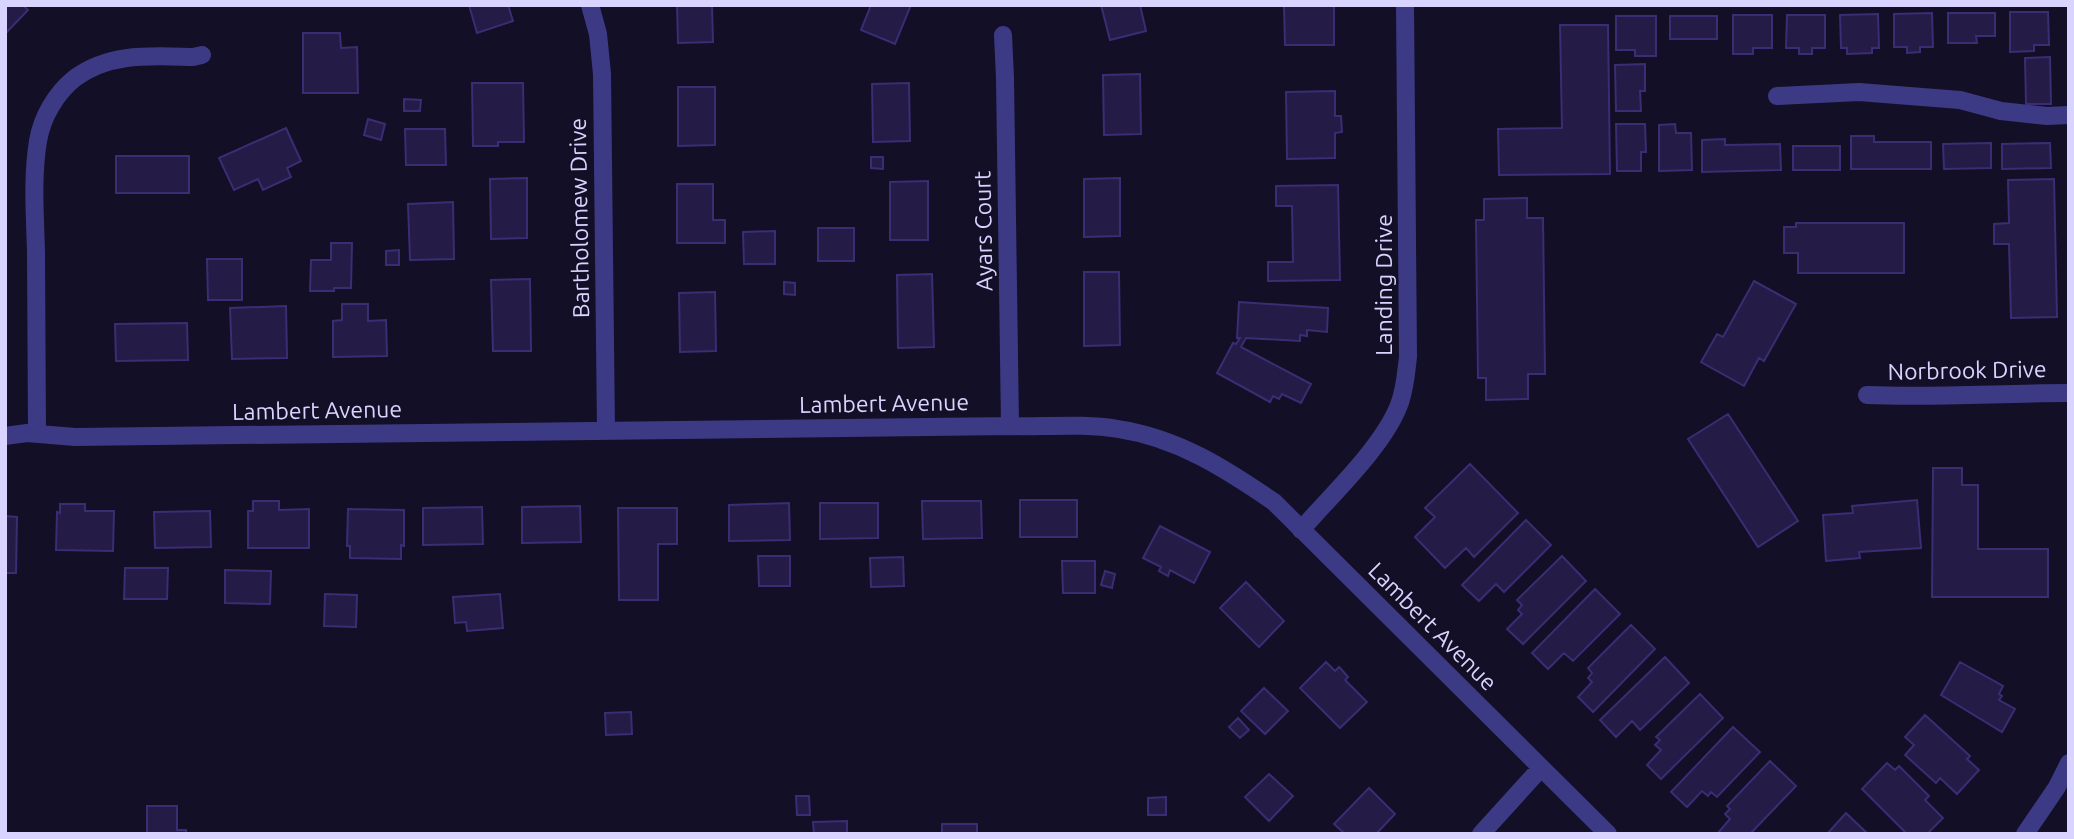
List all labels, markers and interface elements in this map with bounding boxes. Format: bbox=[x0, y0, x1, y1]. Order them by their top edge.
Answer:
street label: Bartholomew Drive bbox=[565, 118, 593, 318]
street label: Ayars Court bbox=[969, 171, 997, 291]
street label: Landing Drive bbox=[1371, 214, 1396, 356]
street label: Norbrook Drive bbox=[1887, 356, 2047, 384]
street label: Lambert Avenue bbox=[799, 389, 969, 417]
street label: Lambert Avenue bbox=[232, 396, 402, 424]
street label: Lambert Avenue bbox=[1364, 557, 1502, 695]

